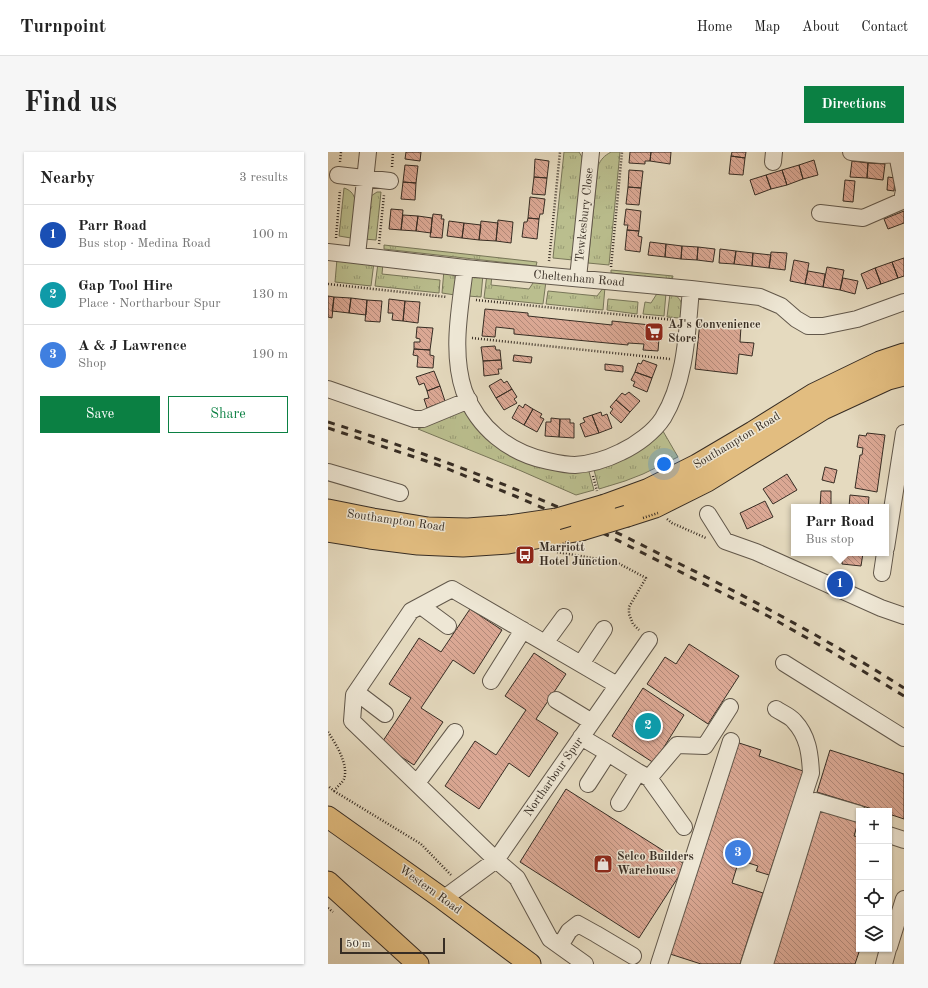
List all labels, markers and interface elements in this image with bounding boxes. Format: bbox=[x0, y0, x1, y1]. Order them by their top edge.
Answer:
text: Turnpoint bbox=[20, 18, 106, 37]
text: Home bbox=[697, 20, 732, 34]
text: Map bbox=[754, 20, 780, 34]
text: About bbox=[802, 20, 839, 34]
text: Contact bbox=[861, 20, 908, 34]
button: Directions bbox=[804, 86, 904, 123]
text: Find us bbox=[24, 90, 117, 118]
street label: Tewkesbury Close bbox=[574, 167, 596, 263]
text: Nearby bbox=[40, 170, 95, 187]
text: 3 results bbox=[239, 171, 288, 184]
text: Parr Road bbox=[78, 219, 147, 234]
text: 1 bbox=[49, 228, 57, 241]
text: 100 m bbox=[251, 228, 288, 241]
text: Bus stop · Medina Road bbox=[78, 237, 211, 250]
street label: Cheltenham Road bbox=[533, 269, 625, 289]
text: Gap Tool Hire bbox=[78, 279, 173, 294]
text: 2 bbox=[49, 288, 57, 301]
text: 130 m bbox=[251, 288, 288, 301]
text: Place · Northarbour Spur bbox=[78, 297, 221, 310]
place label: AJ's Convenience Store bbox=[668, 319, 761, 345]
supermarket icon: AJ's Convenience Store bbox=[643, 321, 665, 343]
text: A & J Lawrence bbox=[78, 339, 187, 354]
text: 3 bbox=[49, 348, 57, 361]
text: 190 m bbox=[251, 348, 288, 361]
text: Shop bbox=[78, 357, 106, 370]
button: Save bbox=[40, 396, 160, 433]
button: Share bbox=[168, 396, 288, 433]
street label: Southampton Road bbox=[692, 410, 782, 472]
your location bbox=[654, 454, 674, 474]
popup bbox=[791, 504, 889, 556]
street label: Southampton Road bbox=[346, 508, 446, 534]
text: Parr Road bbox=[806, 515, 874, 530]
text: Bus stop bbox=[806, 533, 854, 546]
place label: Marriott Hotel Junction bbox=[539, 542, 618, 568]
bus stop icon: Marriott Hotel Junction bbox=[514, 544, 536, 566]
pin: 1 bbox=[827, 569, 853, 599]
pin: 2 bbox=[635, 711, 661, 741]
street label: Northarbour Spur bbox=[522, 735, 586, 819]
map controls bbox=[856, 808, 892, 952]
button: + bbox=[856, 808, 892, 844]
pin: 3 bbox=[725, 838, 751, 868]
button: − bbox=[856, 844, 892, 880]
place label: Selco Builders Warehouse bbox=[617, 851, 694, 877]
shop icon: Selco Builders Warehouse bbox=[592, 853, 614, 875]
street label: Western Road bbox=[397, 864, 463, 916]
button: locate bbox=[856, 880, 892, 916]
button: layers bbox=[856, 916, 892, 952]
scale bar bbox=[340, 936, 445, 955]
text: 50 m bbox=[346, 939, 371, 950]

